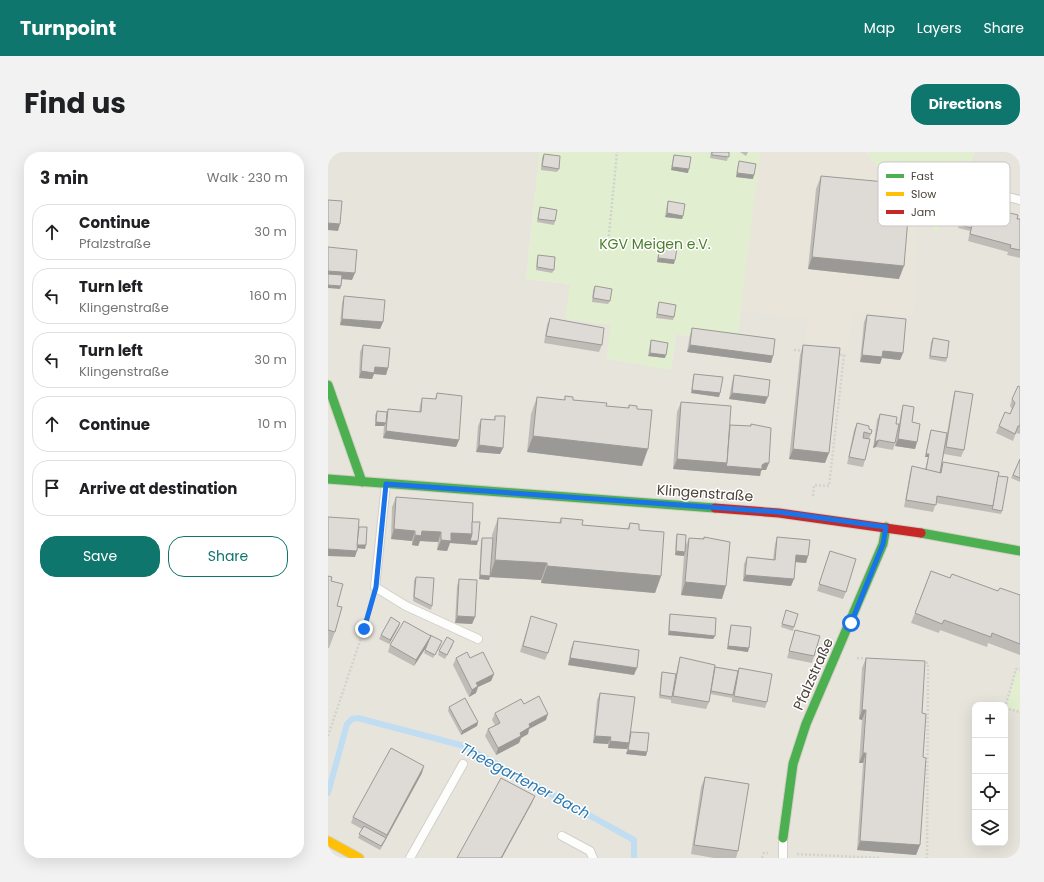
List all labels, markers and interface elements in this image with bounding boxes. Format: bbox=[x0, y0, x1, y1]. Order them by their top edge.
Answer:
text: Turnpoint bbox=[20, 15, 116, 42]
text: Map bbox=[864, 18, 895, 38]
text: Layers bbox=[917, 18, 961, 38]
text: Share bbox=[983, 18, 1024, 38]
text: Find us bbox=[24, 84, 126, 123]
button: Directions bbox=[911, 84, 1020, 125]
legend bbox=[878, 162, 1010, 226]
text: 3 min bbox=[40, 166, 88, 190]
text: Walk · 230 m bbox=[207, 168, 288, 187]
text: Fast bbox=[911, 168, 934, 184]
text: Slow bbox=[911, 186, 936, 202]
text: Jam bbox=[911, 204, 936, 220]
text: Continue bbox=[79, 212, 150, 233]
icon: ahead bbox=[41, 221, 63, 243]
text: 30 m bbox=[254, 222, 287, 241]
text: Pfalzstraße bbox=[79, 234, 151, 253]
park label: KGV Meigen e.V. bbox=[599, 234, 711, 254]
text: Turn left bbox=[79, 276, 143, 297]
icon: left bbox=[41, 285, 63, 307]
text: 160 m bbox=[250, 286, 287, 305]
text: Klingenstraße bbox=[79, 298, 169, 317]
text: Turn left bbox=[79, 340, 143, 361]
icon: left bbox=[41, 349, 63, 371]
text: 30 m bbox=[254, 350, 287, 369]
text: Klingenstraße bbox=[79, 362, 169, 381]
icon: ahead bbox=[41, 413, 63, 435]
text: Continue bbox=[79, 414, 150, 435]
text: 10 m bbox=[258, 414, 287, 433]
icon: arrive bbox=[41, 477, 63, 499]
text: Arrive at destination bbox=[79, 478, 237, 499]
street label: Klingenstraße bbox=[656, 480, 754, 506]
button: Save bbox=[40, 536, 160, 577]
button: Share bbox=[168, 536, 288, 577]
route start bbox=[842, 614, 860, 632]
route end bbox=[355, 620, 373, 638]
street label: Pfalzstraße bbox=[788, 634, 838, 713]
map controls bbox=[972, 702, 1008, 846]
button: + bbox=[972, 702, 1008, 738]
water label: Theegartener Bach bbox=[457, 737, 594, 824]
button: − bbox=[972, 738, 1008, 774]
button: locate bbox=[972, 774, 1008, 810]
button: layers bbox=[972, 810, 1008, 846]

